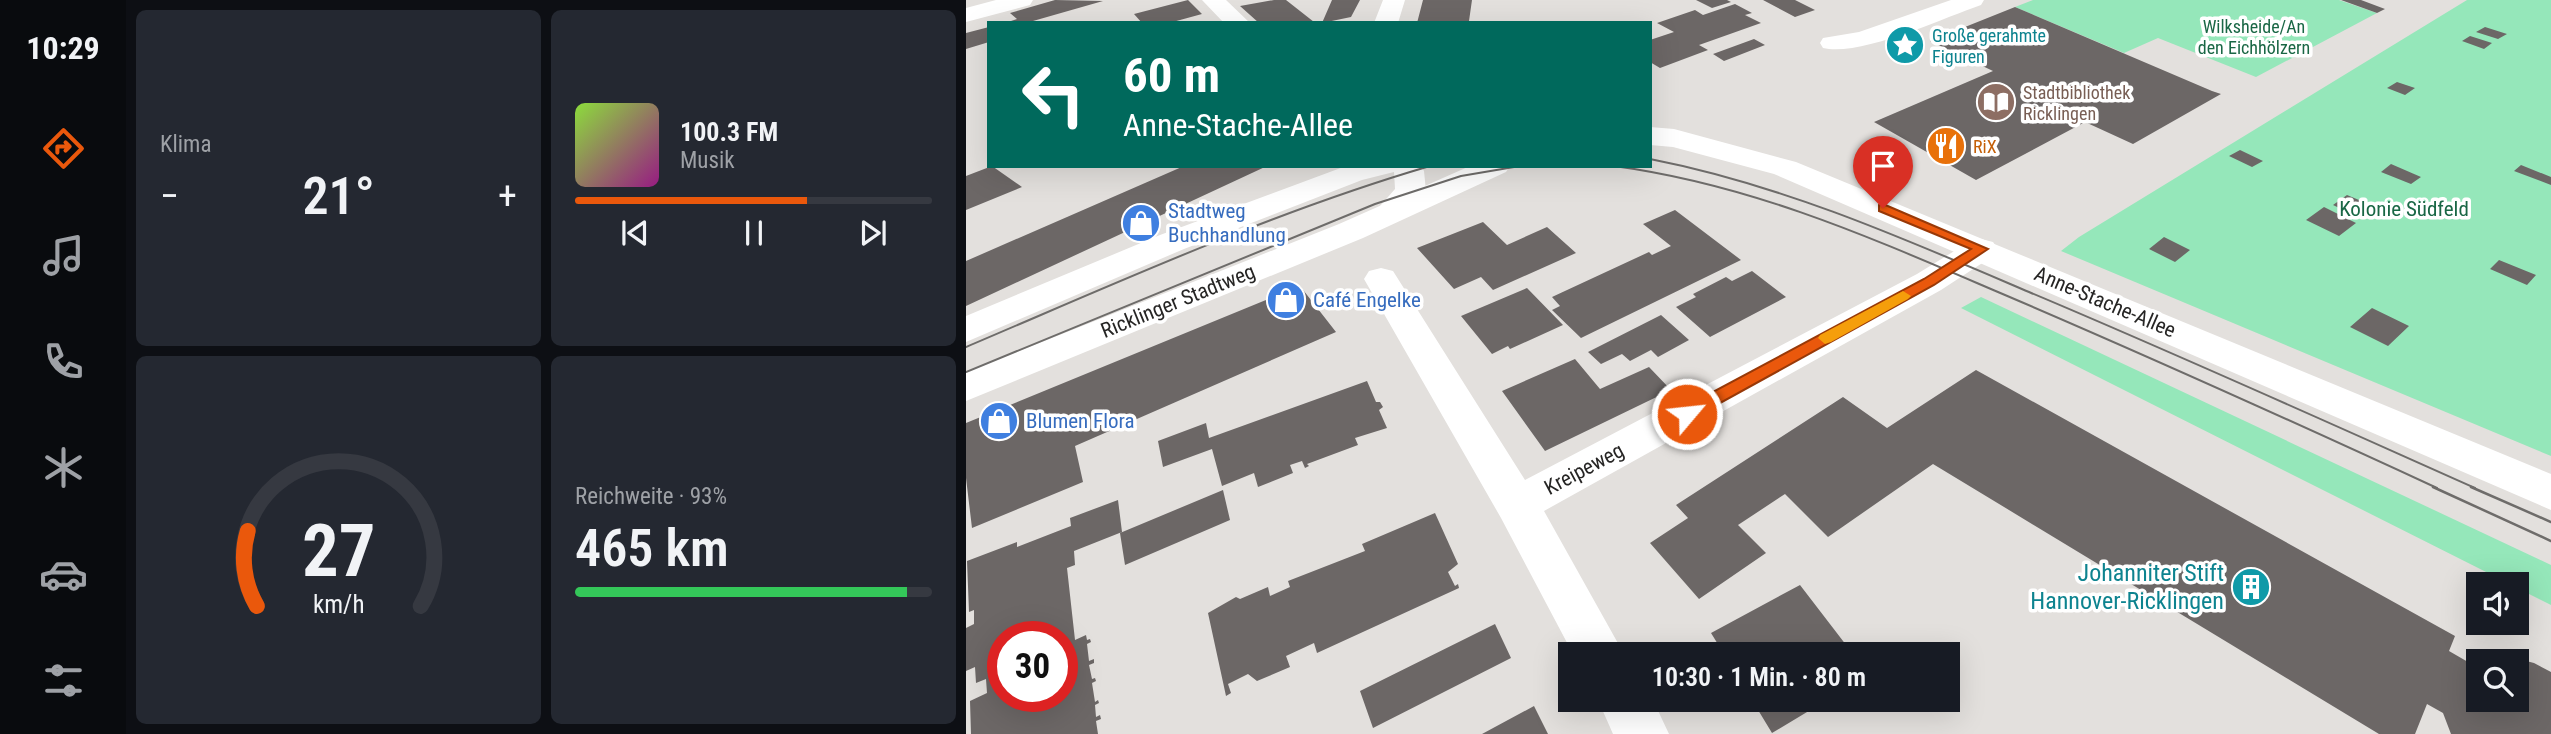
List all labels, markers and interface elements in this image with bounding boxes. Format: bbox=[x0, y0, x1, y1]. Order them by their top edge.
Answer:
park label: Wilksheide/An den Eichhölzern bbox=[2198, 16, 2310, 58]
place icon: Große gerahmte Figuren bbox=[1884, 24, 1926, 66]
place label: Große gerahmte Figuren bbox=[1932, 25, 2046, 67]
text: 10:29 bbox=[26, 29, 100, 67]
text: 60 m bbox=[1123, 47, 1220, 104]
icon: left bbox=[1008, 49, 1099, 140]
library icon: Stadtbibliothek Ricklingen bbox=[1975, 81, 2017, 123]
place label: Stadtbibliothek Ricklingen bbox=[2023, 82, 2130, 124]
text: Anne-Stache-Allee bbox=[1123, 106, 1353, 144]
text: 100.3 FM bbox=[680, 117, 778, 147]
icon: directions bbox=[39, 124, 88, 173]
restaurant icon: RiX bbox=[1925, 125, 1967, 167]
text: Klima bbox=[160, 131, 211, 158]
pin bbox=[1853, 136, 1913, 208]
place label: RiX bbox=[1973, 136, 1997, 157]
text: Musik bbox=[680, 147, 735, 174]
icon: arrive bbox=[1864, 147, 1902, 185]
text: 21° bbox=[302, 166, 375, 227]
text: − bbox=[160, 174, 179, 218]
text: + bbox=[498, 174, 517, 218]
park label: Kolonie Südfeld bbox=[2339, 197, 2469, 221]
place label: Stadtweg Buchhandlung bbox=[1168, 199, 1286, 247]
shop icon: Stadtweg Buchhandlung bbox=[1120, 202, 1162, 244]
icon: previous bbox=[616, 214, 654, 252]
icon: pause bbox=[735, 214, 773, 252]
icon: next bbox=[854, 214, 892, 252]
icon: music bbox=[39, 231, 88, 280]
street label: Ricklinger Stadtweg bbox=[1097, 259, 1259, 343]
street label: Anne-Stache-Allee bbox=[2031, 261, 2179, 343]
shop icon: Café Engelke bbox=[1265, 279, 1307, 321]
place label: Café Engelke bbox=[1313, 288, 1421, 312]
icon: phone bbox=[39, 337, 88, 386]
position arrow bbox=[1650, 377, 1724, 451]
shop icon: Blumen Flora bbox=[978, 400, 1020, 442]
place label: Blumen Flora bbox=[1026, 409, 1135, 433]
street label: Kreipeweg bbox=[1540, 438, 1628, 500]
icon: climate bbox=[39, 443, 88, 492]
text: Reichweite · 93% bbox=[575, 483, 727, 510]
text: 27 bbox=[302, 508, 375, 594]
text: 465 km bbox=[575, 518, 729, 579]
icon: car bbox=[39, 550, 88, 599]
place label: Johanniter Stift Hannover-Ricklingen bbox=[2030, 559, 2224, 615]
building icon: Johanniter Stift Hannover-Ricklingen bbox=[2230, 566, 2272, 608]
map controls bbox=[2466, 572, 2529, 712]
button: sound bbox=[2466, 572, 2529, 635]
text: km/h bbox=[313, 590, 364, 619]
speed limit sign: 30 bbox=[987, 621, 1078, 712]
button: search bbox=[2466, 649, 2529, 712]
icon: filters bbox=[39, 656, 88, 705]
text: 10:30 · 1 Min. · 80 m bbox=[1652, 662, 1866, 692]

